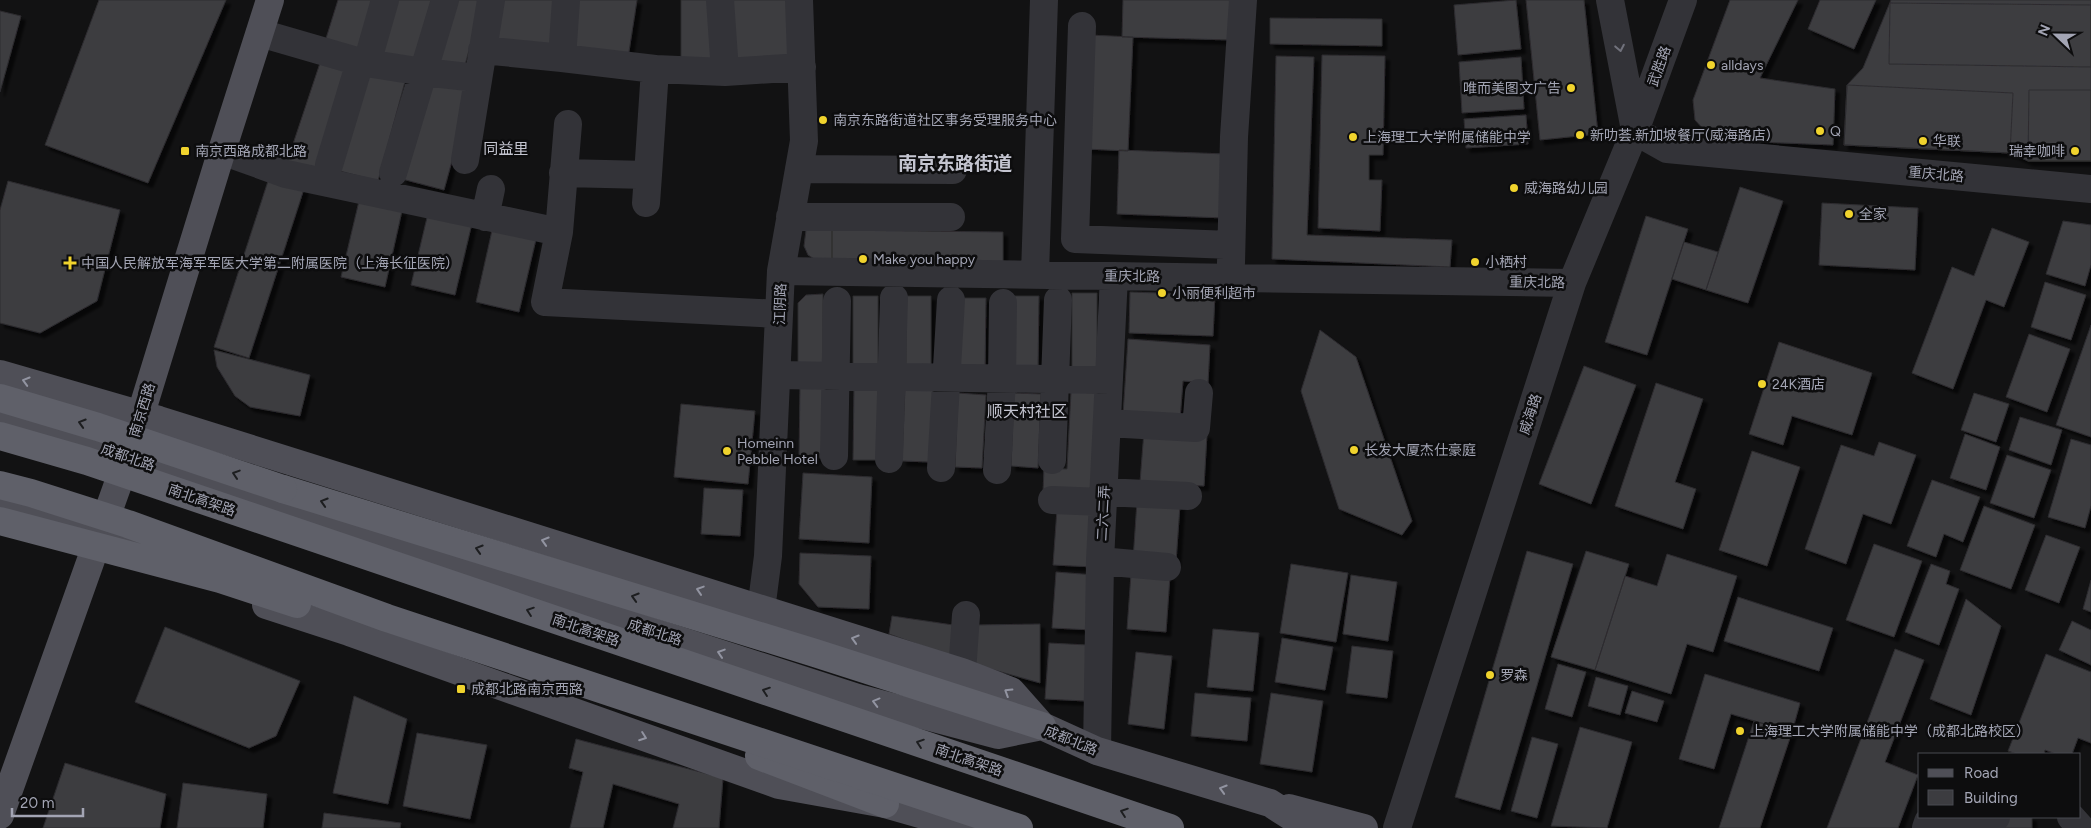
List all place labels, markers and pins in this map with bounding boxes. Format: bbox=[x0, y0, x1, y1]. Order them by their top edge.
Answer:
place label: alldays bbox=[1721, 57, 1763, 74]
marker: alldays bbox=[1705, 59, 1717, 71]
place label: 唯而美图文广告 bbox=[1463, 80, 1561, 97]
marker: 唯而美图文广告 bbox=[1565, 82, 1577, 94]
place label: 南京东路街道社区事务受理服务中心 bbox=[833, 112, 1057, 129]
marker: 南京东路街道社区事务受理服务中心 bbox=[817, 114, 829, 126]
place label: Q bbox=[1830, 123, 1841, 140]
marker: Q bbox=[1814, 125, 1826, 137]
place label: 新叻荟.新加坡餐厅(威海路店) bbox=[1590, 127, 1771, 144]
place label: 上海理工大学附属储能中学 bbox=[1363, 129, 1531, 146]
marker: 新叻荟.新加坡餐厅(威海路店) bbox=[1574, 129, 1586, 141]
marker: 上海理工大学附属储能中学 bbox=[1347, 131, 1359, 143]
place label: 华联 bbox=[1933, 133, 1961, 150]
marker: 华联 bbox=[1917, 135, 1929, 147]
place label: 南京西路成都北路 bbox=[195, 143, 307, 160]
place label: 瑞幸咖啡 bbox=[2009, 143, 2065, 160]
marker: 南京西路成都北路 bbox=[179, 145, 191, 157]
marker: 瑞幸咖啡 bbox=[2069, 145, 2081, 157]
place label: 威海路幼儿园 bbox=[1524, 180, 1608, 197]
marker: 威海路幼儿园 bbox=[1508, 182, 1520, 194]
place label: 全家 bbox=[1859, 206, 1887, 223]
marker: 全家 bbox=[1843, 208, 1855, 220]
place label: Make you happy bbox=[873, 251, 976, 268]
marker: Make you happy bbox=[857, 253, 869, 265]
place label: 小栖村 bbox=[1485, 254, 1527, 271]
place label: 中国人民解放军海军军医大学第二附属医院（上海长征医院） bbox=[81, 255, 459, 272]
marker: 中国人民解放军海军军医大学第二附属医院（上海长征医院） bbox=[63, 256, 77, 270]
marker: 小栖村 bbox=[1469, 256, 1481, 268]
place label: 小丽便利超市 bbox=[1172, 285, 1256, 302]
marker: 小丽便利超市 bbox=[1156, 287, 1168, 299]
place label: 24K酒店 bbox=[1772, 376, 1825, 393]
marker: 24K酒店 bbox=[1756, 378, 1768, 390]
place label: Homeinn Pebble Hotel bbox=[737, 435, 818, 468]
place label: 长发大厦杰仕豪庭 bbox=[1364, 442, 1476, 459]
marker: 长发大厦杰仕豪庭 bbox=[1348, 444, 1360, 456]
marker: Homeinn Pebble Hotel bbox=[721, 445, 733, 457]
place label: 罗森 bbox=[1500, 667, 1528, 684]
marker: 罗森 bbox=[1484, 669, 1496, 681]
place label: 成都北路南京西路 bbox=[471, 681, 583, 698]
marker: 成都北路南京西路 bbox=[455, 683, 467, 695]
place label: 上海理工大学附属储能中学（成都北路校区） bbox=[1750, 723, 2030, 740]
marker: 上海理工大学附属储能中学（成都北路校区） bbox=[1734, 725, 1746, 737]

